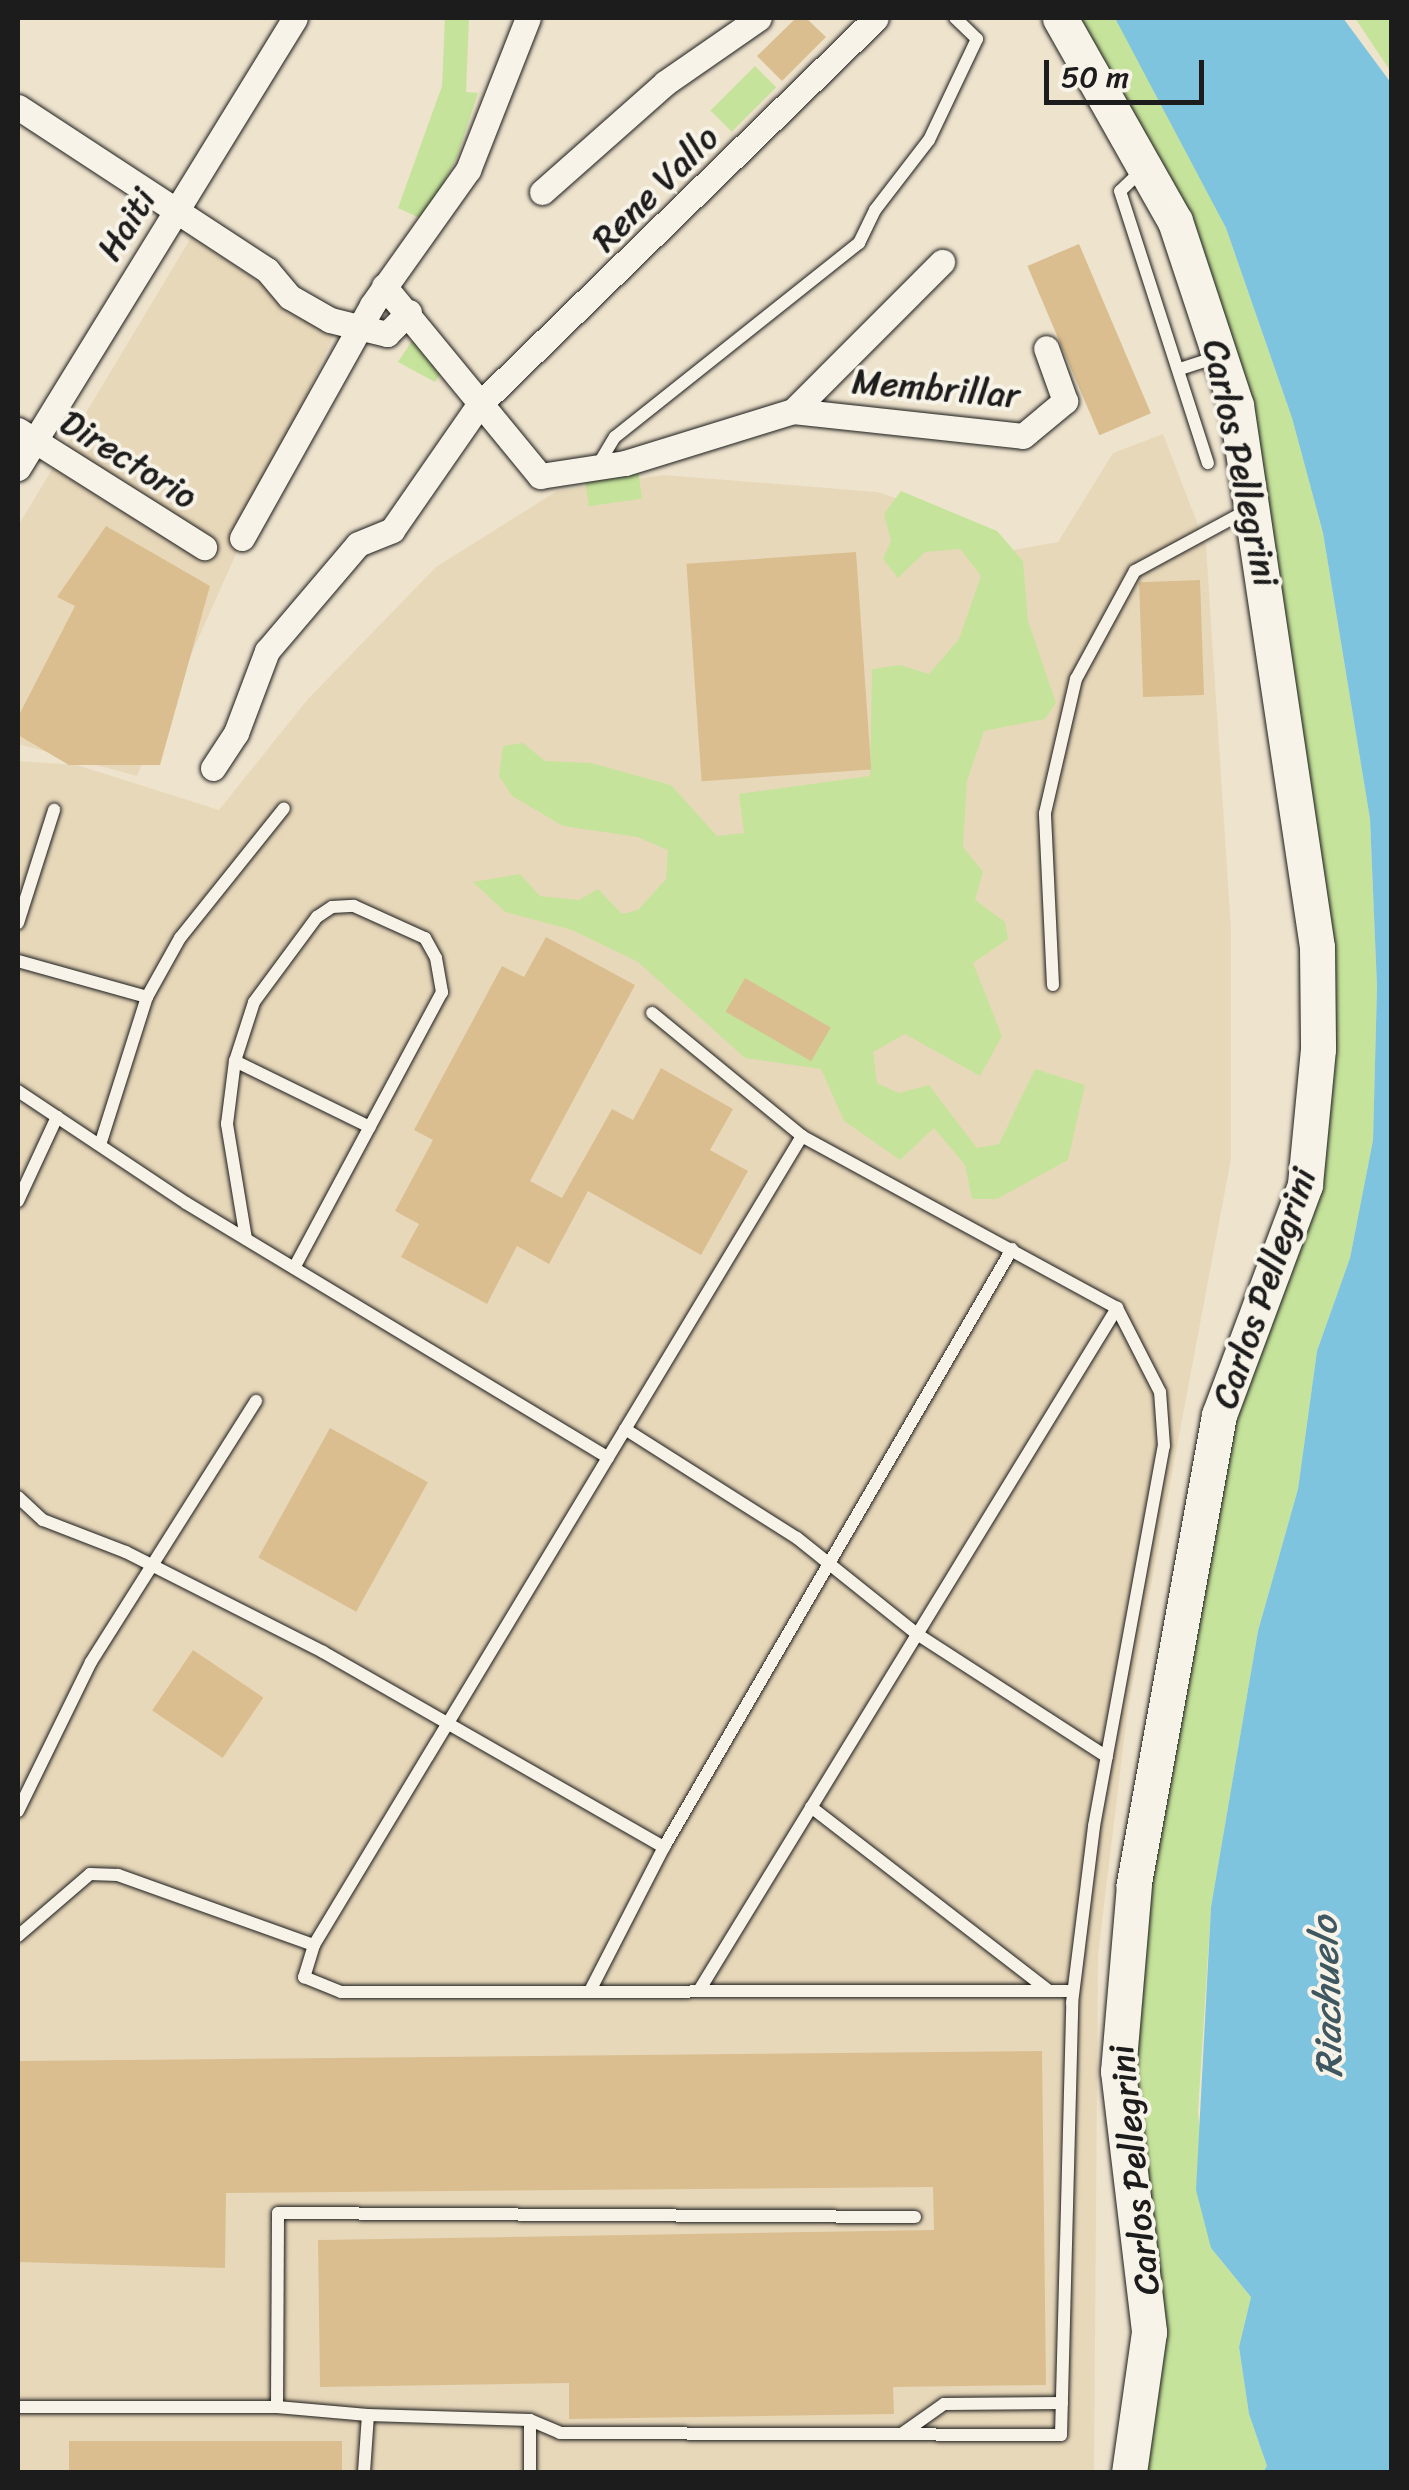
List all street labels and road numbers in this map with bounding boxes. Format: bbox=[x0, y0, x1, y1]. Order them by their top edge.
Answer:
street label: Rene Vallo bbox=[584, 117, 726, 259]
street label: Haiti bbox=[88, 180, 164, 268]
street label: Carlos Pellegrini bbox=[1194, 335, 1288, 591]
street label: Membrillar bbox=[850, 360, 1022, 416]
street label: Directorio bbox=[53, 400, 205, 518]
street label: Carlos Pellegrini bbox=[1203, 1162, 1325, 1414]
street label: Carlos Pellegrini bbox=[1100, 2042, 1168, 2298]

